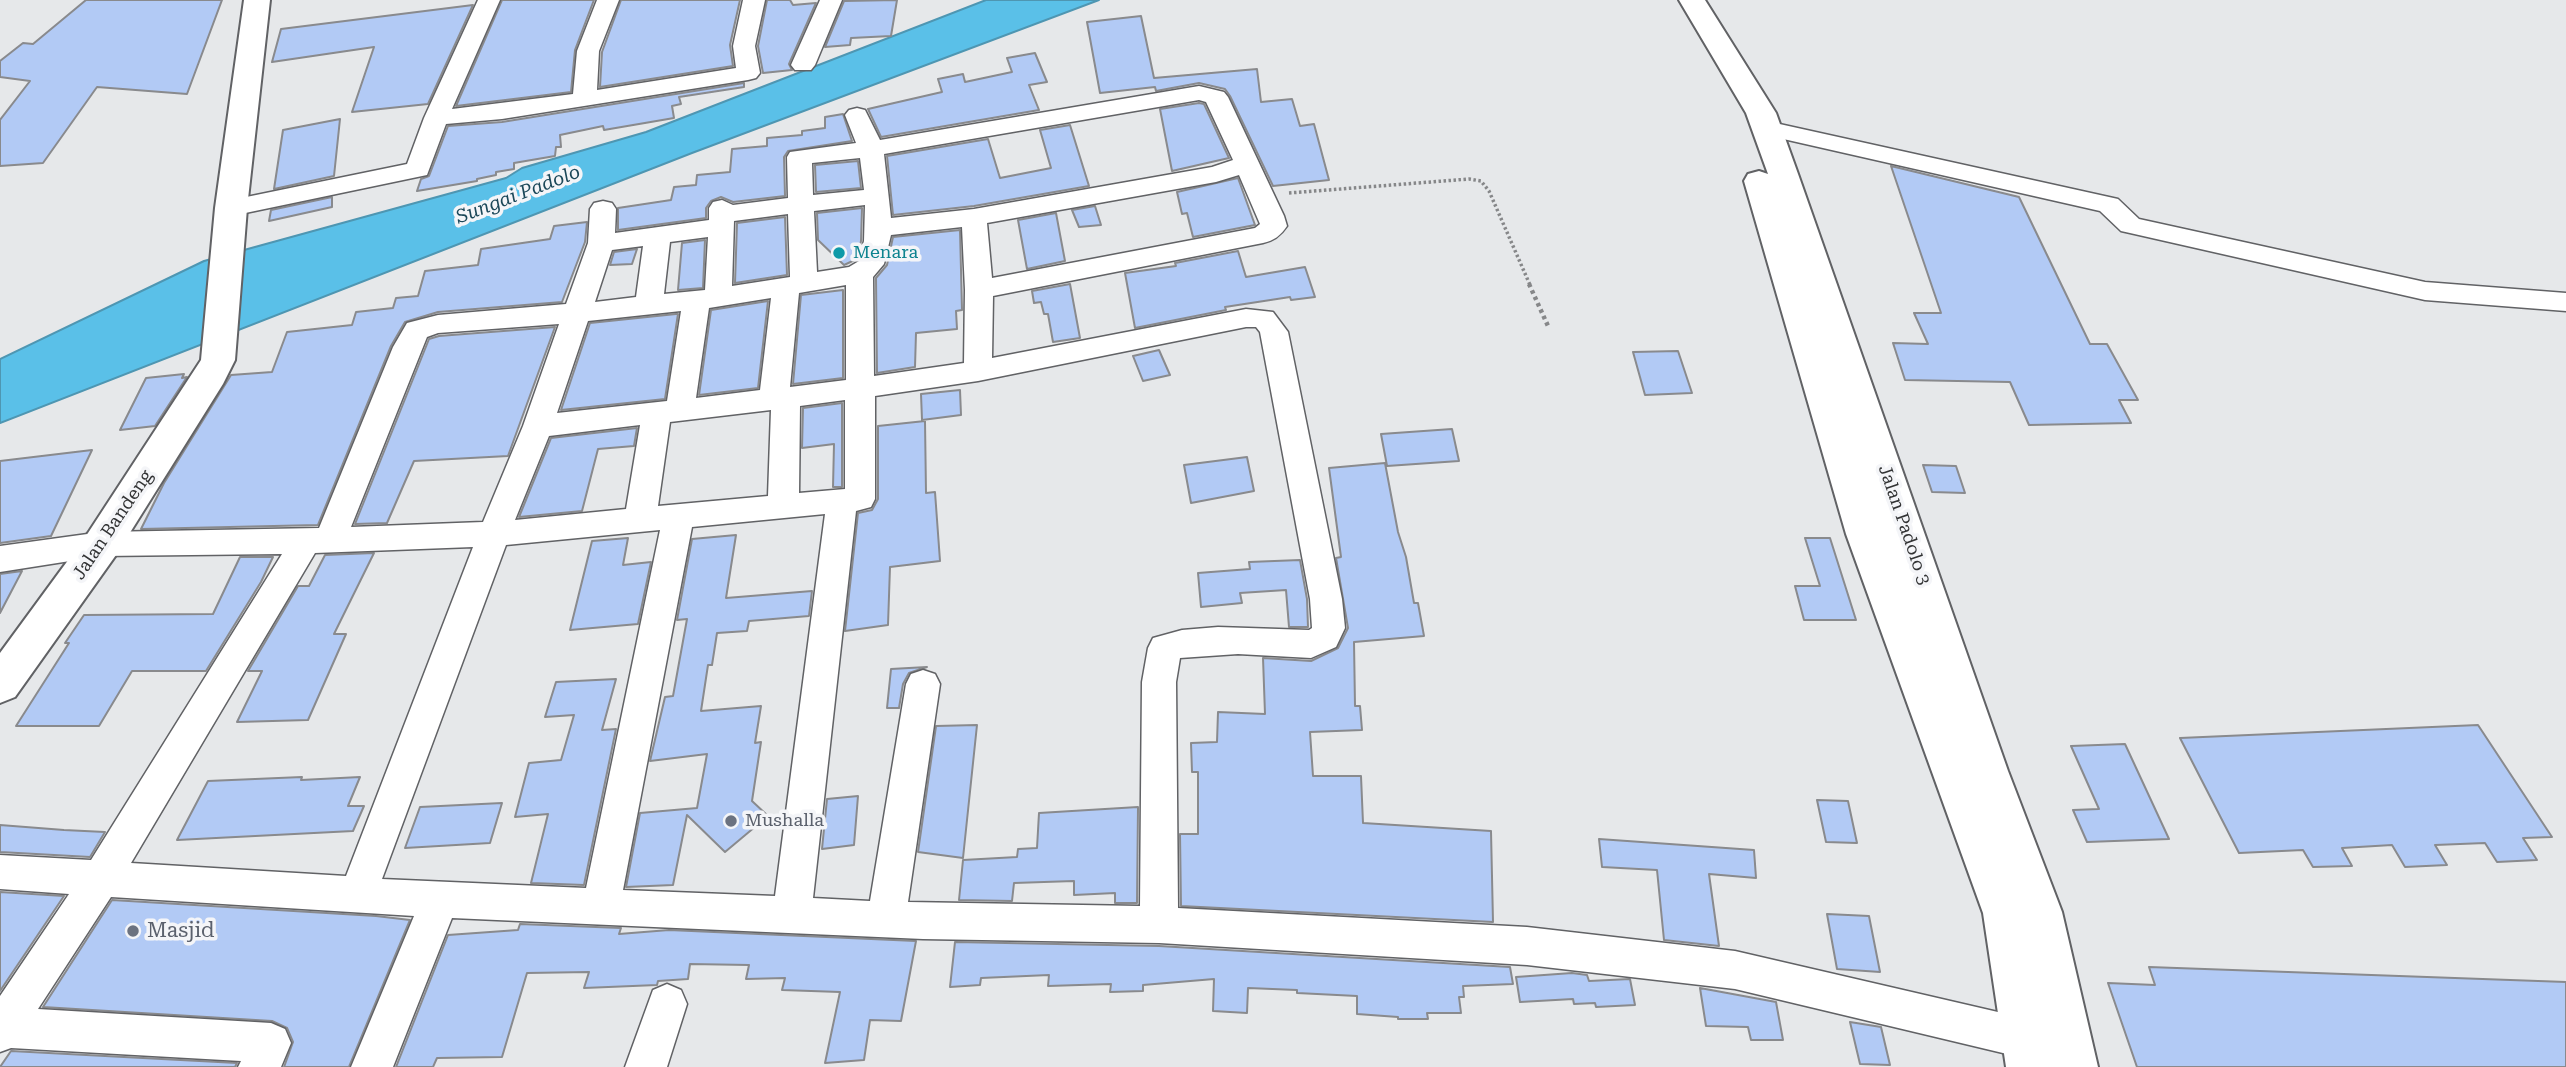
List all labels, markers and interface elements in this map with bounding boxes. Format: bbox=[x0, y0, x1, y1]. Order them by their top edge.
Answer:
water label: Sungai Padolo bbox=[453, 161, 583, 229]
place label: Menara bbox=[853, 242, 918, 264]
marker: Menara bbox=[831, 245, 847, 261]
street label: Jalan Padolo 3 bbox=[1873, 462, 1935, 588]
street label: Jalan Bandeng bbox=[68, 466, 158, 584]
place label: Mushalla bbox=[745, 810, 824, 832]
marker: Mushalla bbox=[723, 813, 739, 829]
place label: Masjid bbox=[147, 918, 215, 944]
marker: Masjid bbox=[125, 923, 141, 939]

